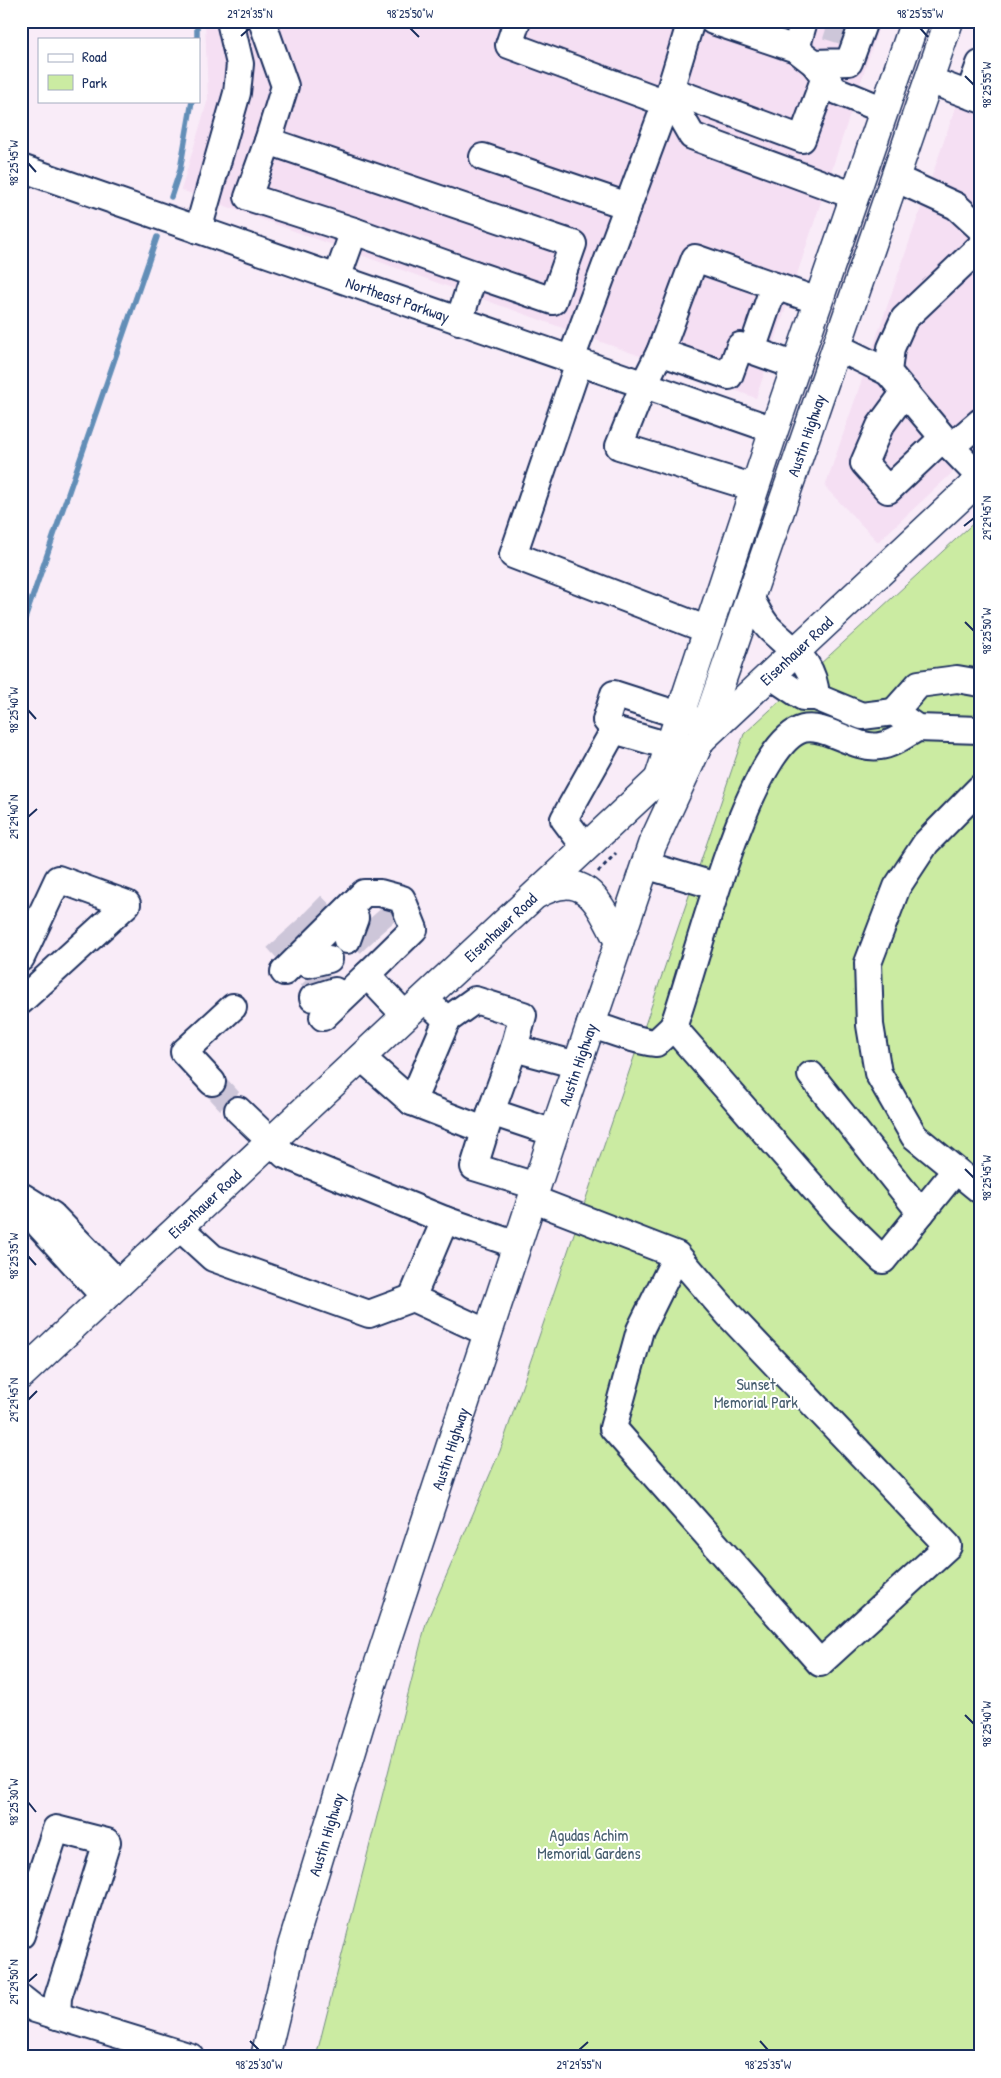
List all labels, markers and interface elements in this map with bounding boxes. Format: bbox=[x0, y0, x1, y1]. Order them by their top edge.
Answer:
text: 29°29'35"N bbox=[227, 5, 273, 22]
text: 98°25'50"W bbox=[387, 5, 434, 22]
text: 98°25'55"W bbox=[897, 5, 944, 22]
legend bbox=[38, 38, 200, 102]
text: Road bbox=[82, 46, 107, 67]
text: 98°25'55"W bbox=[978, 61, 995, 108]
text: Park bbox=[82, 72, 107, 93]
text: 98°25'45"W bbox=[5, 140, 22, 186]
street label: Northeast Parkway bbox=[343, 271, 453, 327]
street label: Austin Highway bbox=[782, 391, 831, 479]
text: 29°29'45"N bbox=[978, 496, 995, 540]
text: 98°25'50"W bbox=[978, 607, 995, 654]
street label: Eisenhauer Road bbox=[755, 611, 838, 690]
text: 98°25'40"W bbox=[5, 686, 22, 733]
text: 29°29'40"N bbox=[5, 795, 22, 839]
street label: Eisenhauer Road bbox=[459, 888, 542, 967]
street label: Austin Highway bbox=[553, 1020, 602, 1109]
text: 98°25'45"W bbox=[978, 1155, 995, 1201]
street label: Eisenhauer Road bbox=[163, 1164, 246, 1243]
text: 98°25'35"W bbox=[5, 1232, 22, 1279]
park label: Sunset Memorial Park bbox=[714, 1373, 798, 1413]
text: 29°29'45"N bbox=[5, 1378, 22, 1422]
street label: Austin Highway bbox=[426, 1404, 474, 1493]
text: 98°25'40"W bbox=[978, 1700, 995, 1747]
text: 98°25'30"W bbox=[5, 1778, 22, 1825]
street label: Austin Highway bbox=[303, 1790, 349, 1879]
park label: Agudas Achim Memorial Gardens bbox=[537, 1824, 641, 1864]
text: 29°29'50"N bbox=[5, 1959, 22, 2005]
text: 98°25'30"W bbox=[236, 2056, 283, 2073]
text: 29°29'55"N bbox=[557, 2056, 601, 2073]
text: 98°25'35"W bbox=[745, 2056, 792, 2073]

